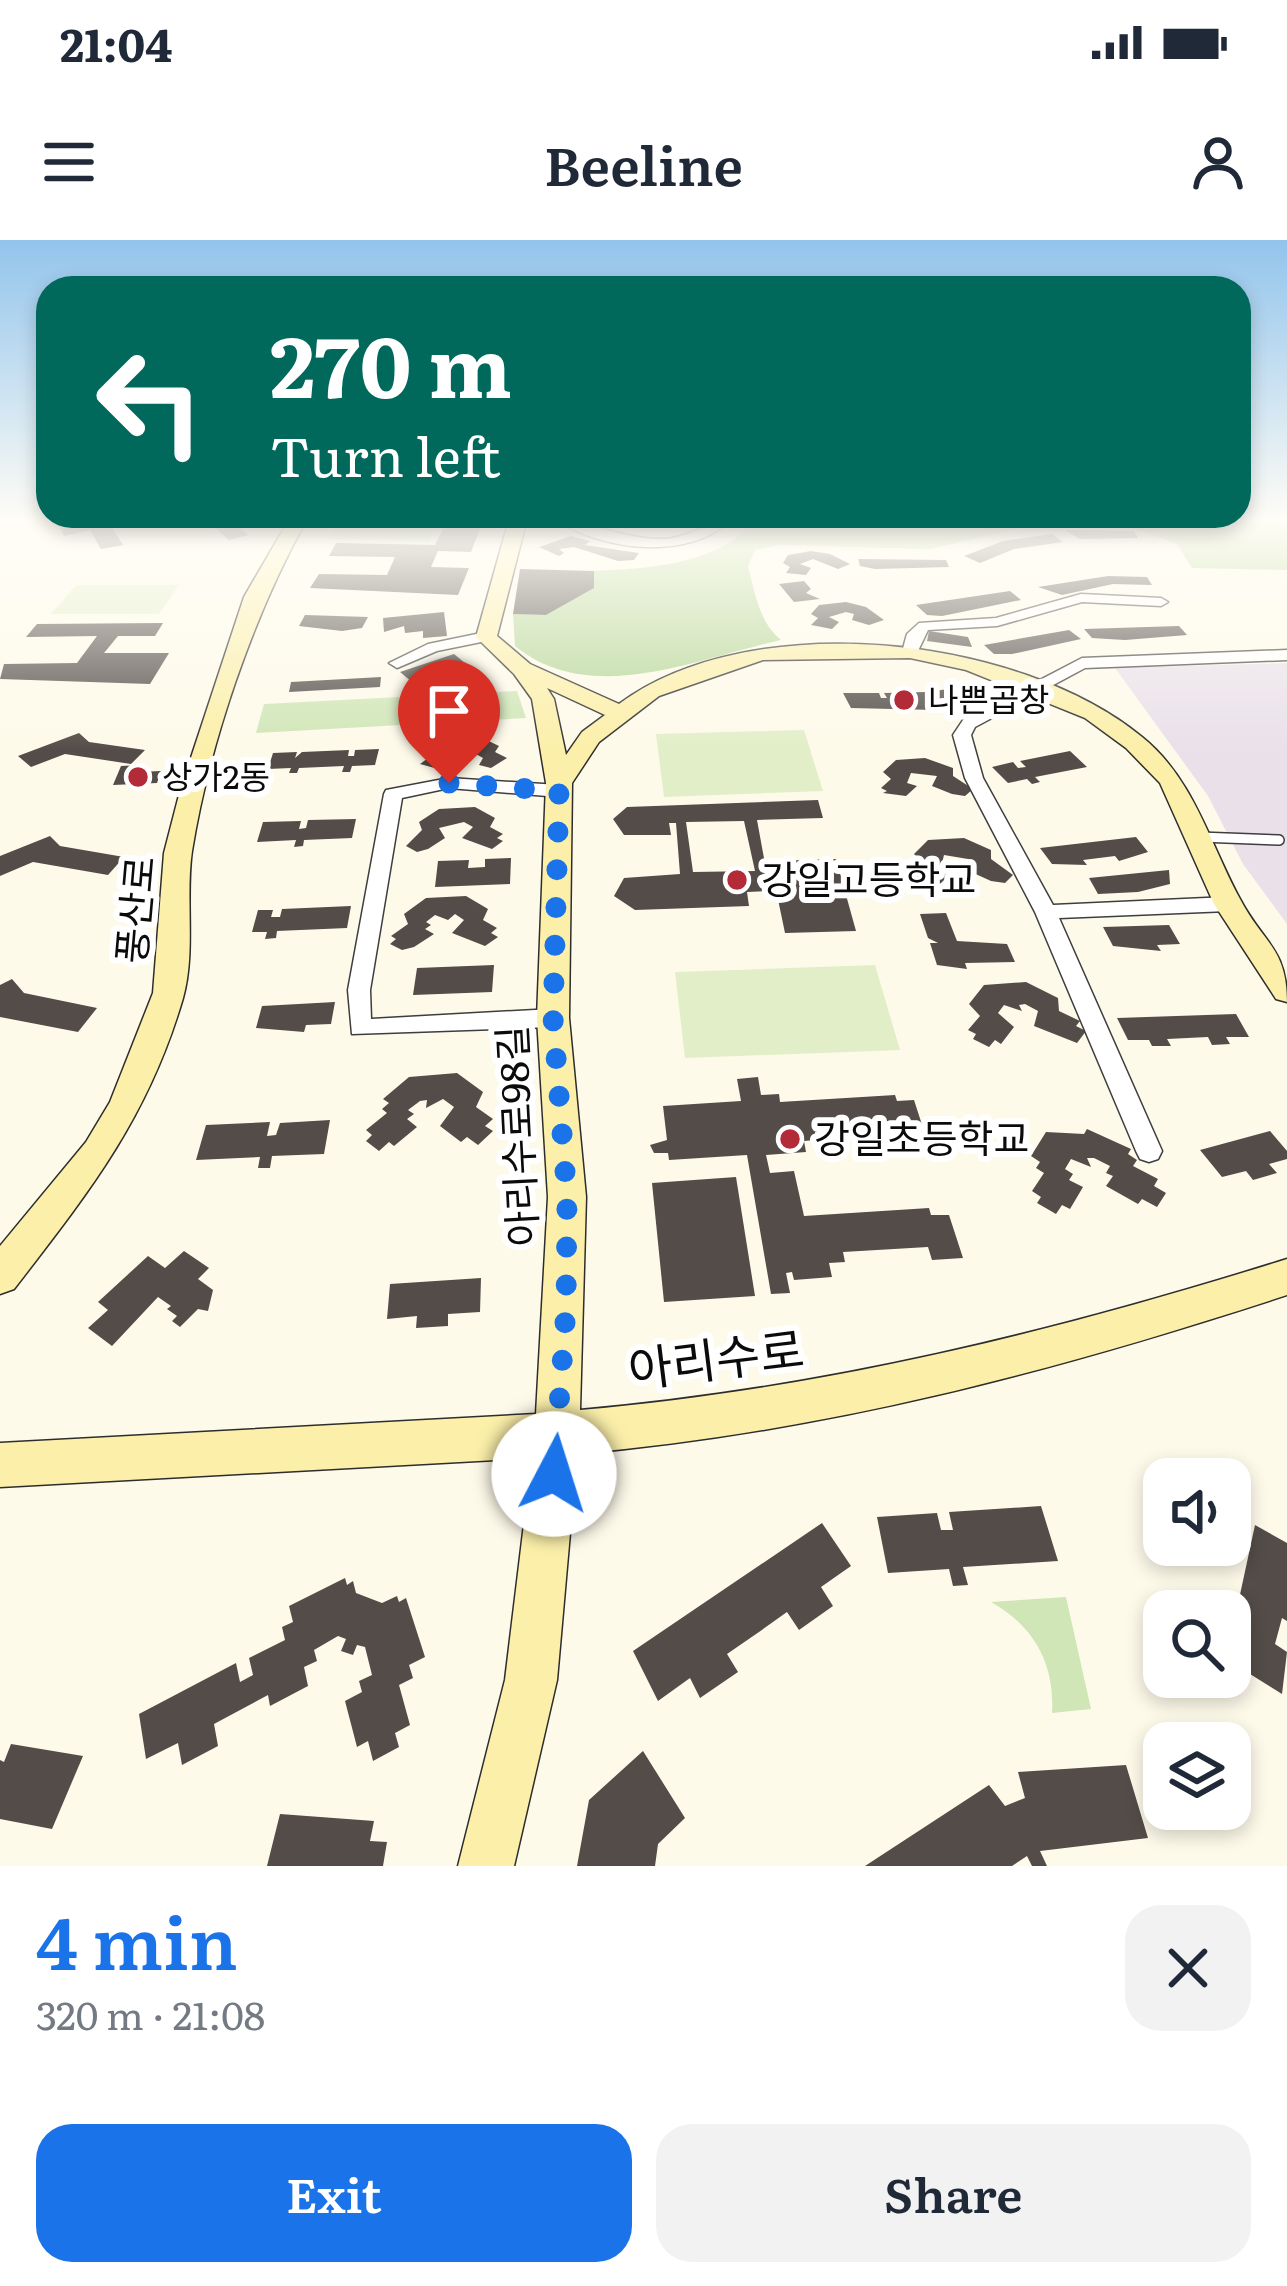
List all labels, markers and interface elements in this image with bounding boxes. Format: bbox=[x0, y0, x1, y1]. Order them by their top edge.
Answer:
text: 21:04 bbox=[60, 9, 172, 76]
text: Beeline bbox=[544, 122, 743, 203]
icon: menu bbox=[36, 129, 102, 195]
icon: person bbox=[1185, 129, 1251, 195]
text: 270 m bbox=[270, 299, 512, 424]
icon: left bbox=[72, 324, 228, 480]
text: Turn left bbox=[270, 413, 501, 494]
pin bbox=[398, 660, 500, 783]
place label: 나쁜곱창 bbox=[928, 673, 1049, 722]
icon: arrive bbox=[416, 678, 482, 744]
marker: 나쁜곱창 bbox=[891, 687, 917, 713]
place label: 상가2동 bbox=[162, 750, 270, 799]
marker: 상가2동 bbox=[125, 764, 151, 790]
place label: 강일고등학교 bbox=[761, 848, 976, 906]
street label: 풍산로 bbox=[99, 854, 167, 966]
marker: 강일고등학교 bbox=[724, 867, 750, 893]
street label: 아리수로98길 bbox=[480, 1024, 550, 1248]
place label: 강일초등학교 bbox=[814, 1107, 1029, 1165]
marker: 강일초등학교 bbox=[777, 1126, 803, 1152]
street label: 아리수로 bbox=[624, 1311, 808, 1403]
position arrow bbox=[491, 1411, 617, 1537]
map controls bbox=[1143, 1458, 1251, 1830]
button: sound bbox=[1143, 1458, 1251, 1566]
button: search bbox=[1143, 1590, 1251, 1698]
button: layers bbox=[1143, 1722, 1251, 1830]
text: 4 min bbox=[36, 1885, 238, 1992]
button: close bbox=[1125, 1905, 1251, 2031]
text: 320 m · 21:08 bbox=[36, 1984, 265, 2042]
button: Exit bbox=[36, 2124, 632, 2262]
button: Share bbox=[656, 2124, 1251, 2262]

